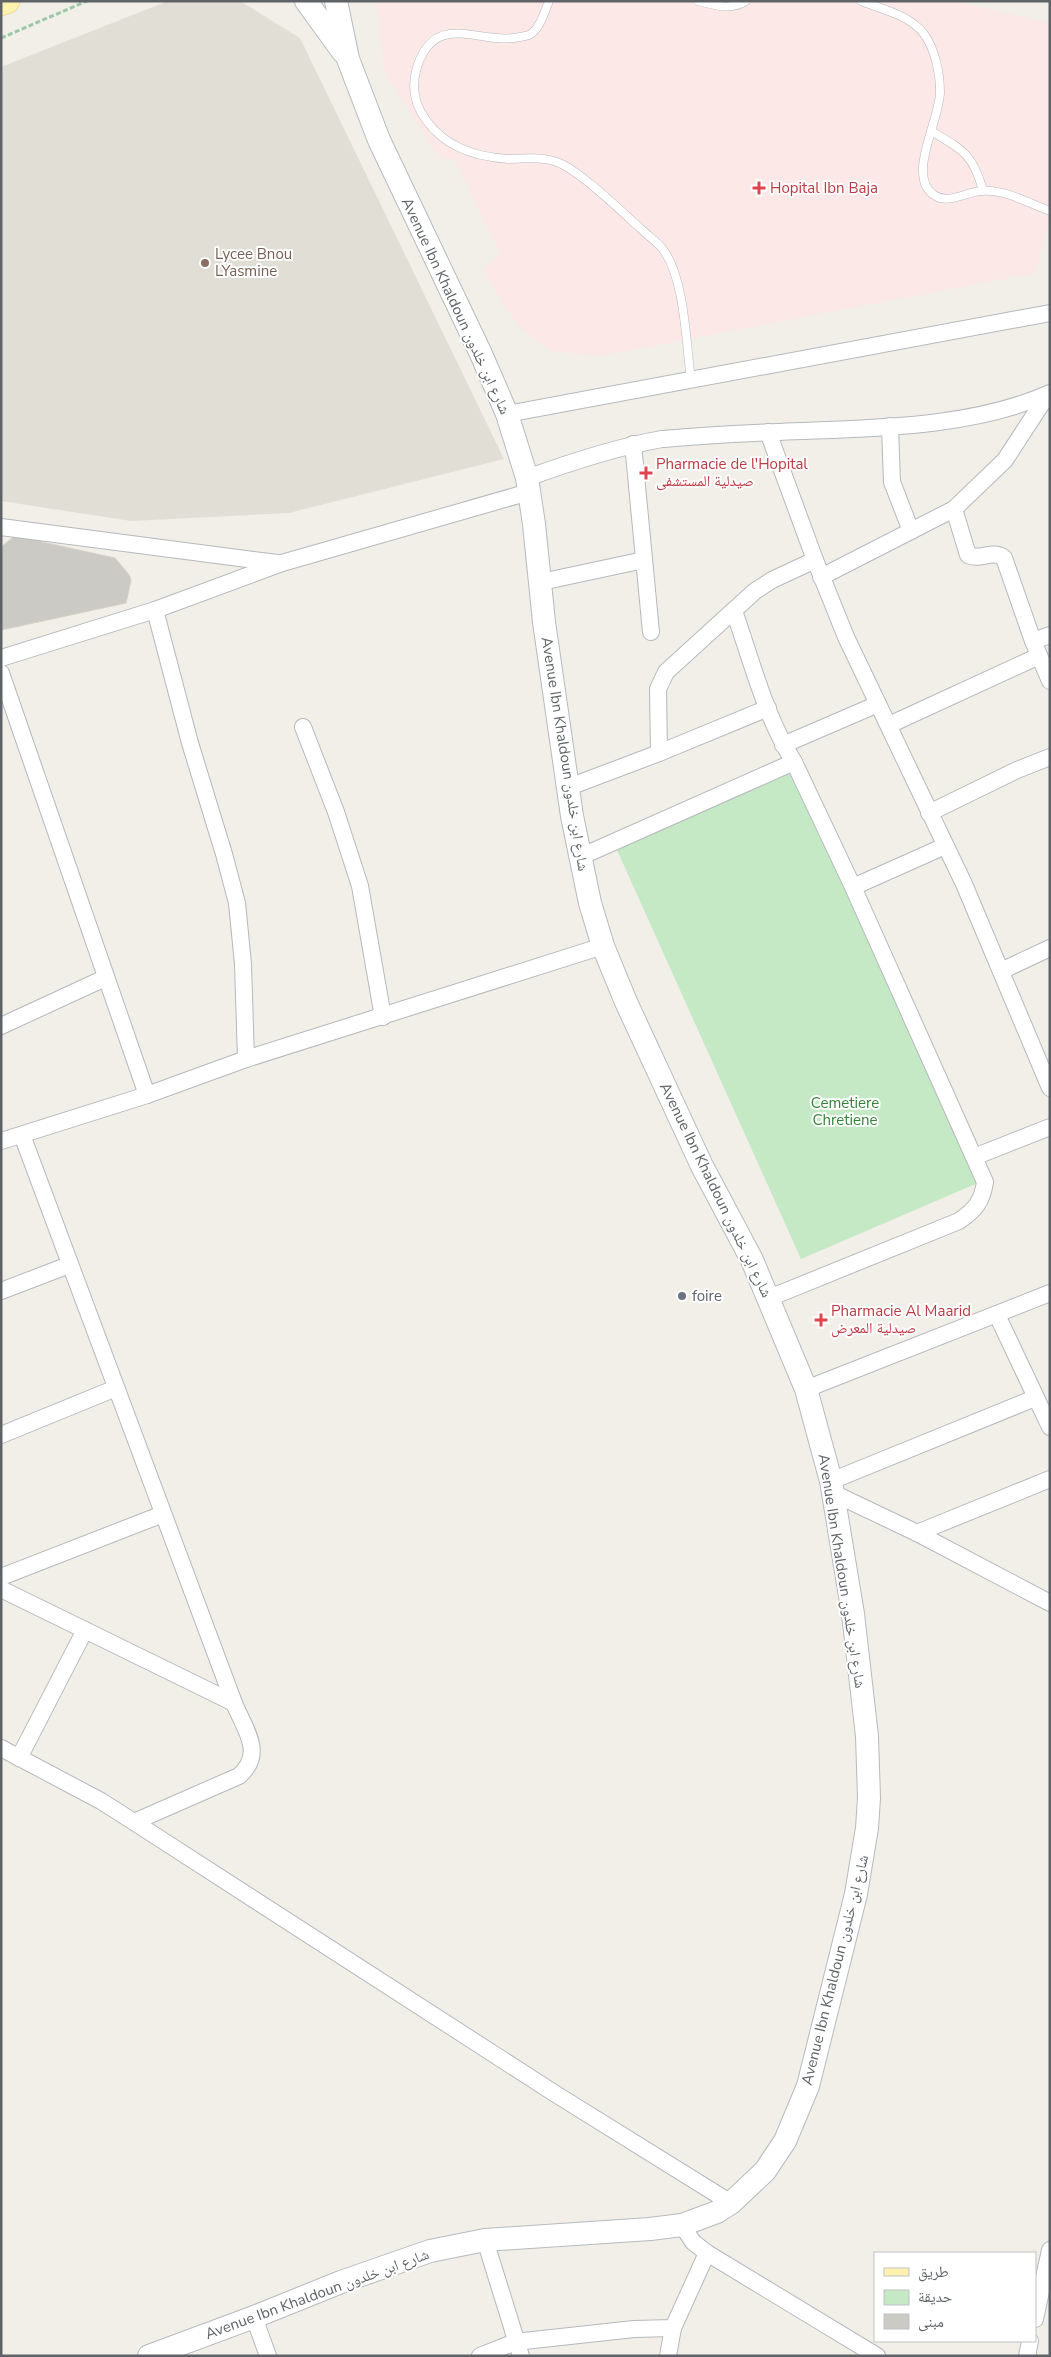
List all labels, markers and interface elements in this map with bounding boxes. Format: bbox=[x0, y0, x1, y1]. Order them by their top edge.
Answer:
place label: Hopital Ibn Baja bbox=[770, 178, 878, 198]
marker: Hopital Ibn Baja bbox=[752, 181, 766, 195]
street label: Avenue Ibn Khaldoun شارع ابن خلدون bbox=[397, 194, 515, 418]
place label: Lycee Bnou LYasmine bbox=[215, 244, 292, 281]
marker: Lycee Bnou LYasmine bbox=[199, 257, 211, 269]
place label: Pharmacie de l'Hopital صيدلية المستشفى bbox=[656, 454, 808, 491]
marker: Pharmacie de l'Hopital صيدلية المستشفى bbox=[640, 467, 652, 479]
street label: Avenue Ibn Khaldoun شارع ابن خلدون bbox=[537, 635, 593, 873]
street label: Avenue Ibn Khaldoun شارع ابن خلدون bbox=[655, 1079, 777, 1301]
park label: Cemetiere Chretiene bbox=[811, 1093, 879, 1130]
place label: foire bbox=[692, 1286, 722, 1306]
marker: foire bbox=[676, 1290, 688, 1302]
place label: Pharmacie Al Maarid صيدلية المعرض bbox=[831, 1301, 971, 1338]
marker: Pharmacie Al Maarid صيدلية المعرض bbox=[815, 1314, 827, 1326]
street label: Avenue Ibn Khaldoun شارع ابن خلدون bbox=[814, 1452, 870, 1690]
street label: Avenue Ibn Khaldoun شارع ابن خلدون bbox=[797, 1853, 873, 2087]
street label: Avenue Ibn Khaldoun شارع ابن خلدون bbox=[202, 2244, 432, 2344]
legend bbox=[874, 2252, 1036, 2342]
text: طريق bbox=[918, 2262, 949, 2282]
text: حديقة bbox=[918, 2287, 953, 2307]
text: مبنى bbox=[918, 2312, 944, 2332]

